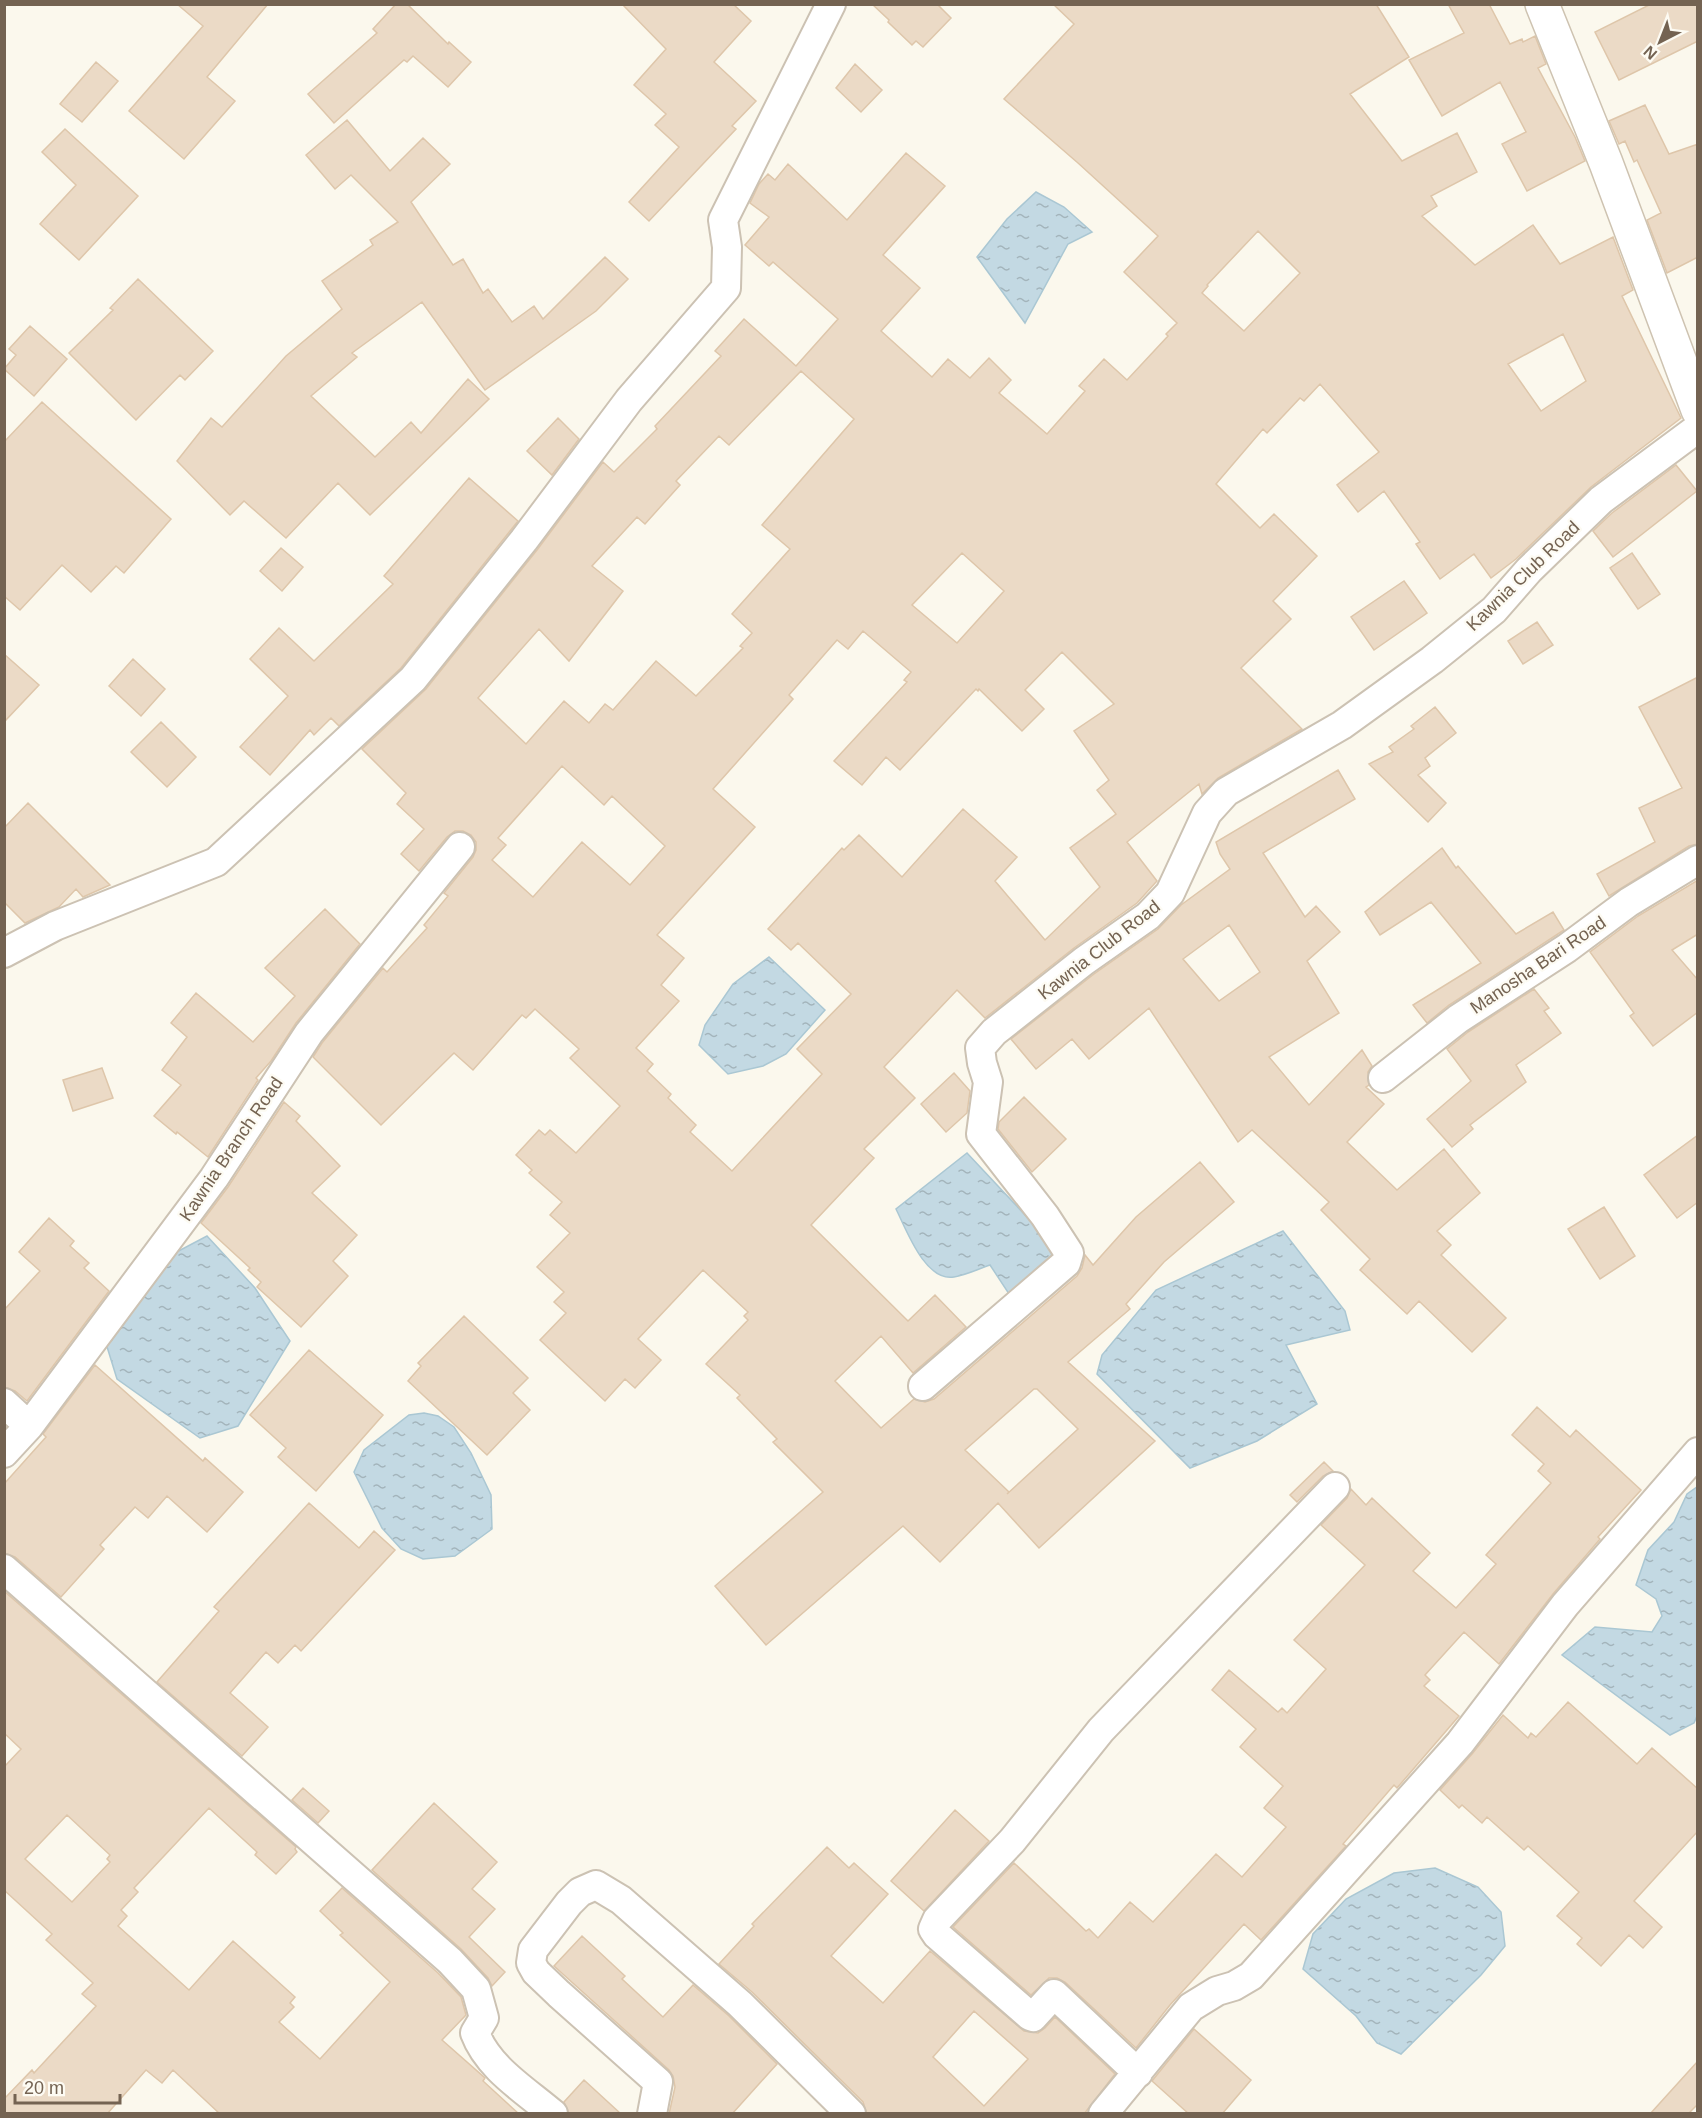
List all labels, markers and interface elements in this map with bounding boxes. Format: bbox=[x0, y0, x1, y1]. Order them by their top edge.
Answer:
north arrow bbox=[1630, 12, 1690, 72]
text: N bbox=[1640, 43, 1660, 63]
street label: Kawnia Club Road bbox=[1462, 517, 1584, 635]
street label: Kawnia Club Road bbox=[1034, 896, 1164, 1004]
street label: Manosha Bari Road bbox=[1466, 912, 1610, 1018]
street label: Kawnia Branch Road bbox=[175, 1073, 287, 1225]
scale bar bbox=[15, 2067, 120, 2105]
text: 20 m bbox=[24, 2078, 64, 2098]

